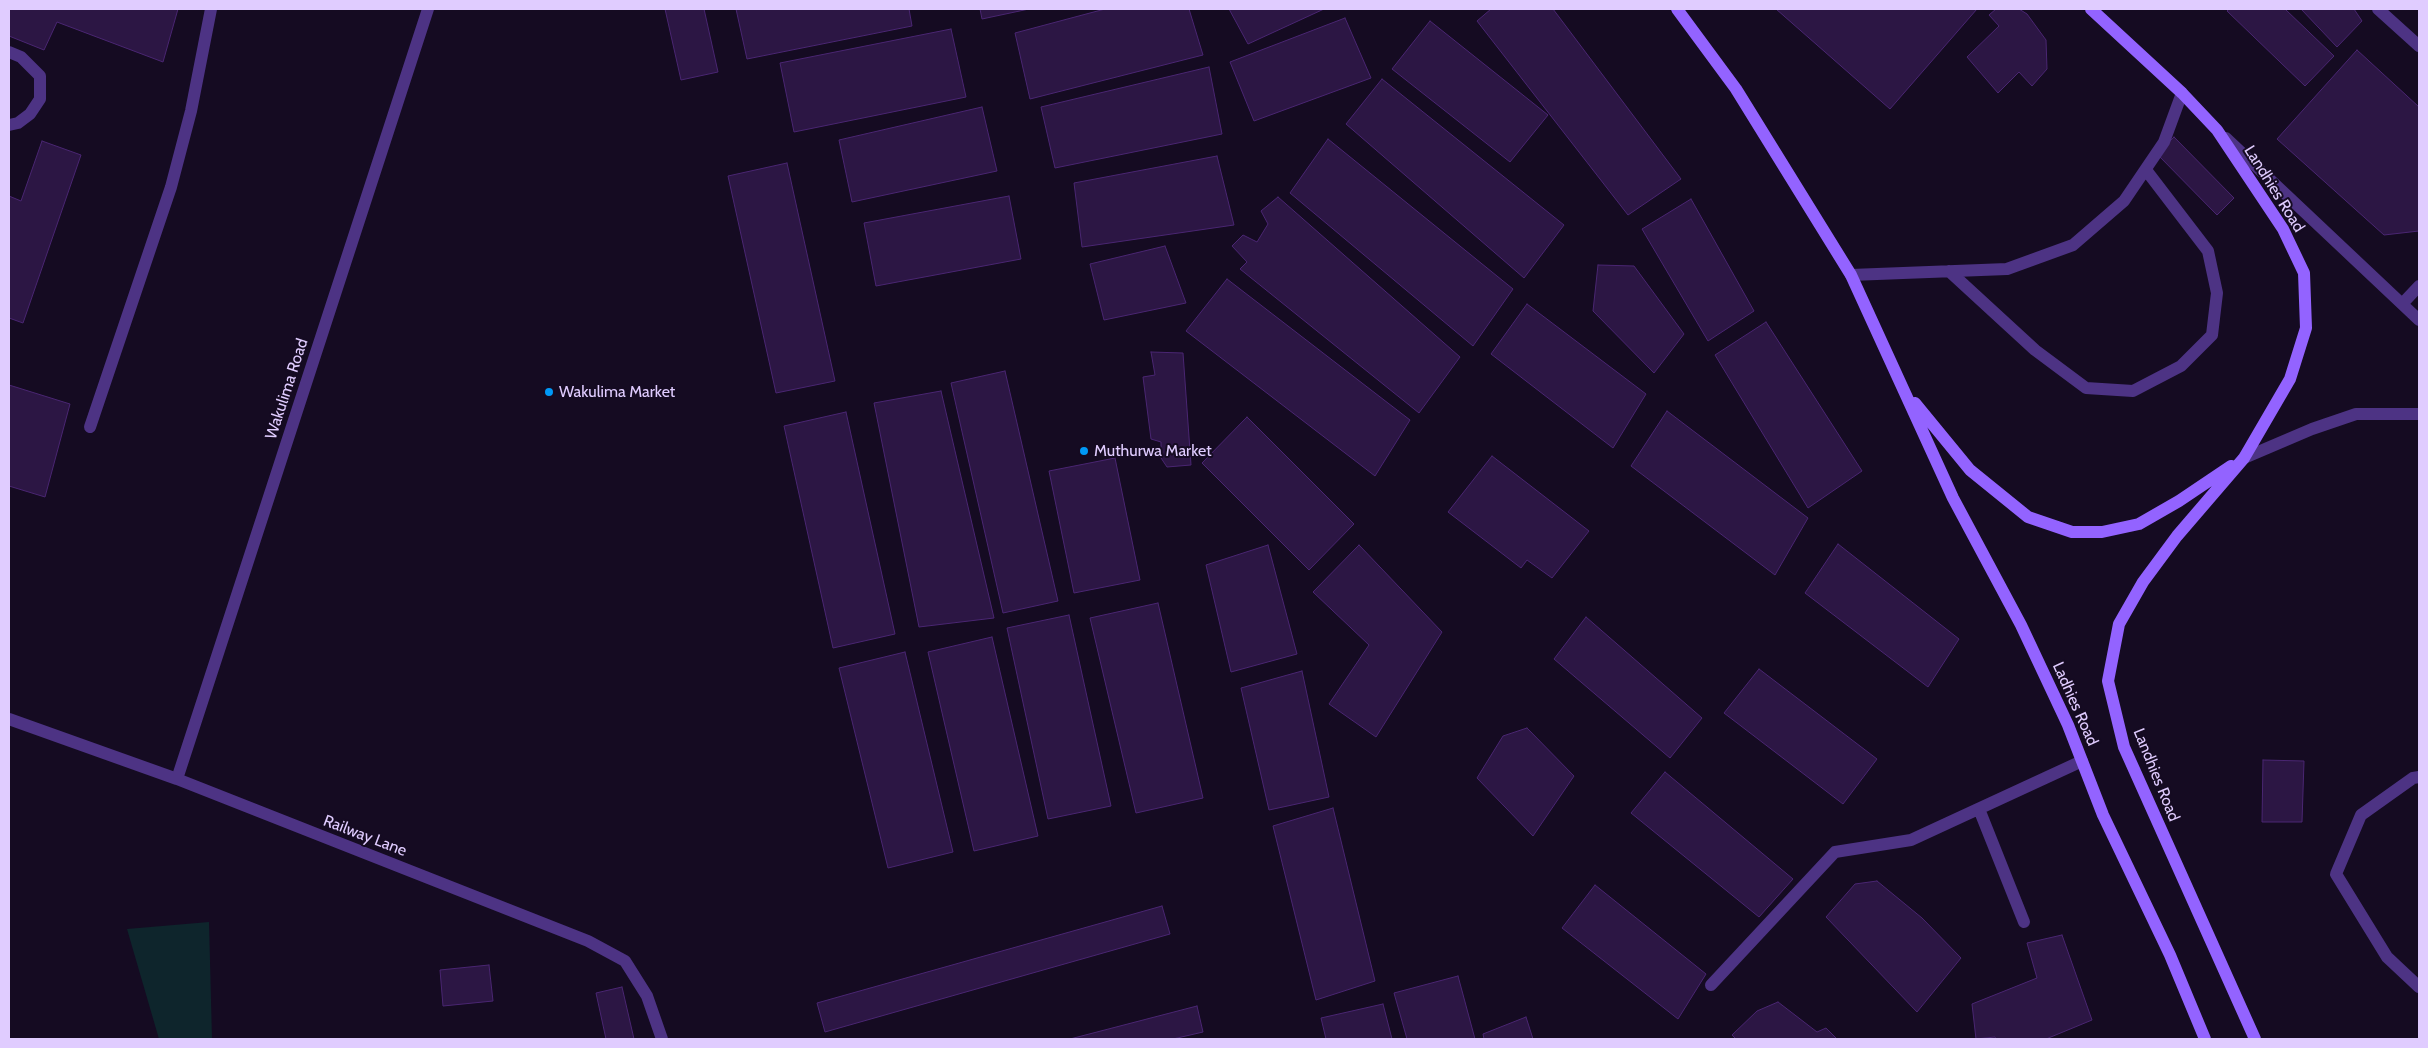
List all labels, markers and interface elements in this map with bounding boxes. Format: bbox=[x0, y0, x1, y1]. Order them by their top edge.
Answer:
street label: Landhies Road bbox=[2240, 142, 2308, 236]
street label: Wakulima Road bbox=[262, 336, 312, 442]
place label: Wakulima Market bbox=[559, 382, 675, 402]
marker: Wakulima Market bbox=[543, 386, 555, 398]
place label: Muthurwa Market bbox=[1094, 441, 1212, 461]
marker: Muthurwa Market bbox=[1078, 445, 1090, 457]
street label: Ladhies Road bbox=[2048, 659, 2102, 749]
street label: Landhies Road bbox=[2129, 726, 2183, 824]
street label: Railway Lane bbox=[321, 811, 409, 861]

